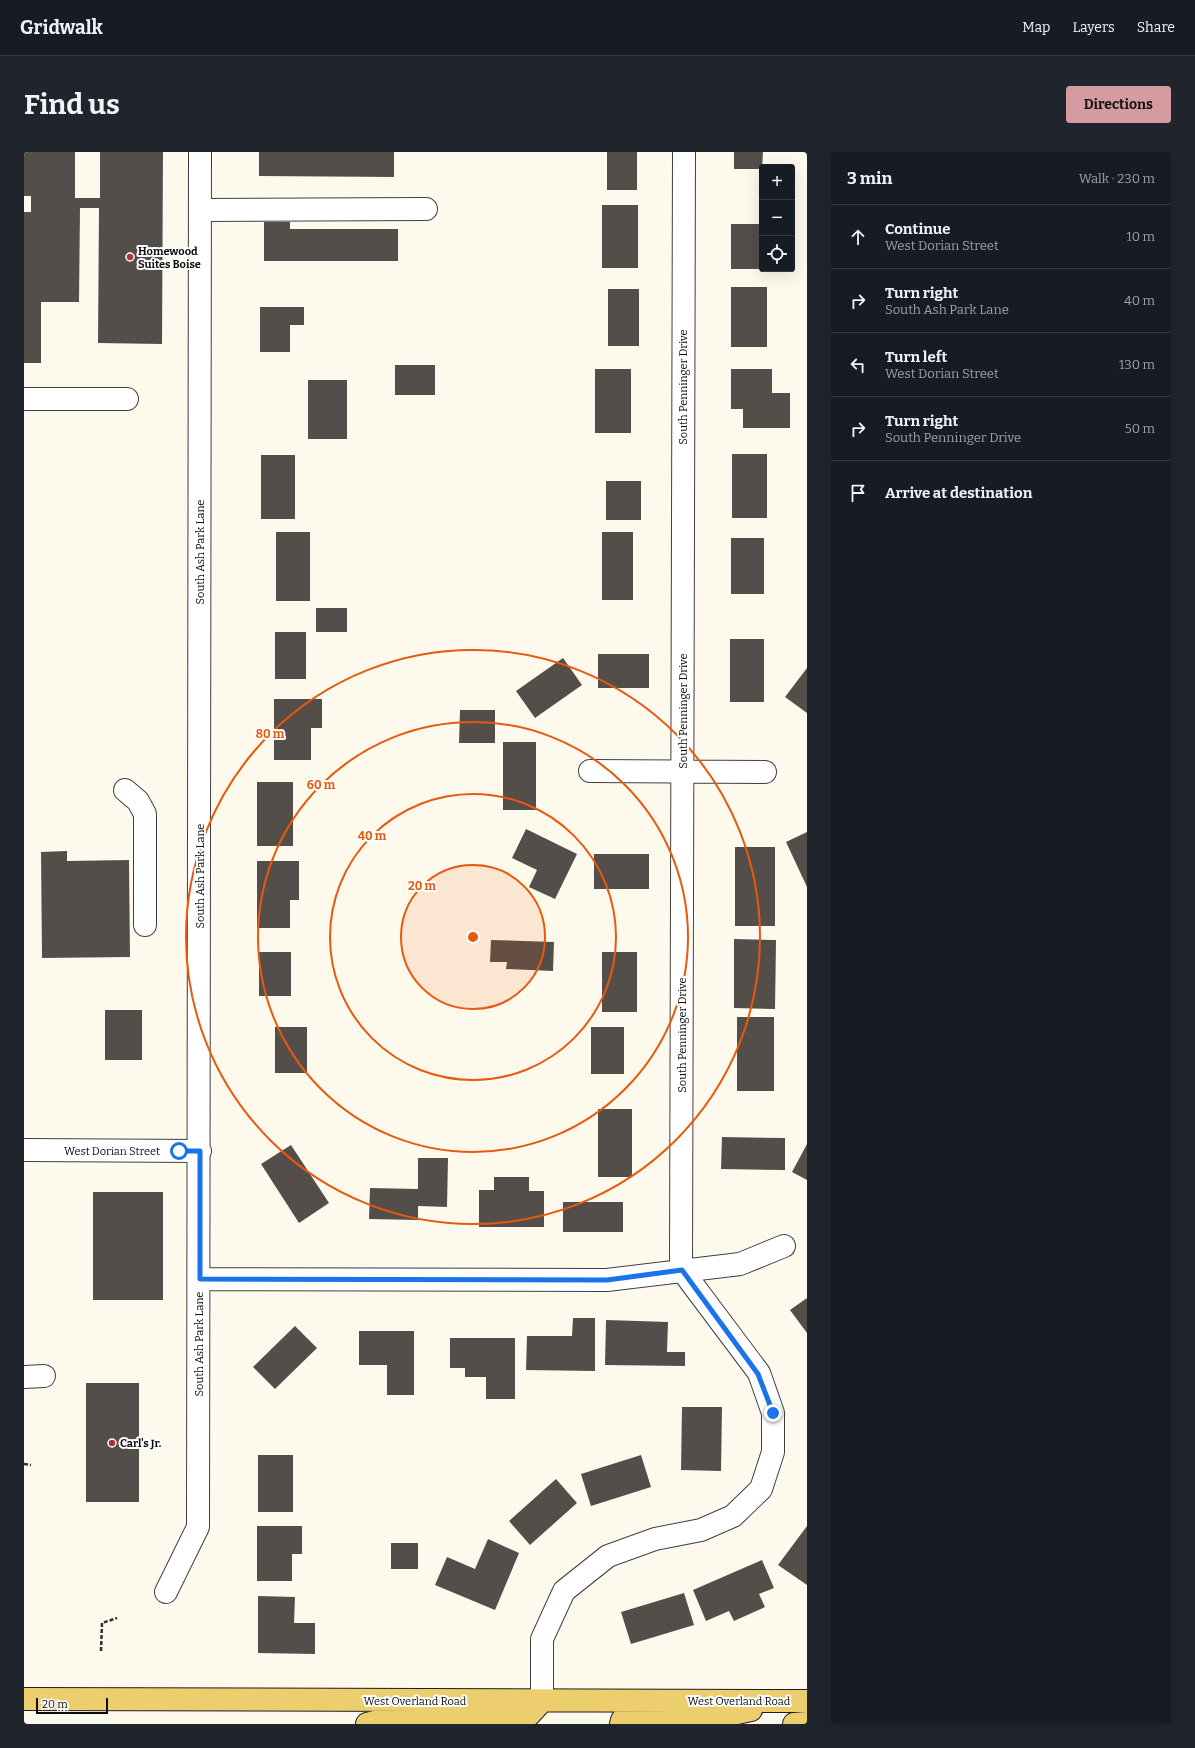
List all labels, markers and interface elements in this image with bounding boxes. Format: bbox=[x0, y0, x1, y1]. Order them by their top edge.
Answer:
text: Gridwalk bbox=[20, 16, 103, 39]
text: Map bbox=[1022, 19, 1050, 36]
text: Layers bbox=[1072, 19, 1115, 36]
text: Share bbox=[1137, 19, 1175, 36]
button: Directions bbox=[1066, 86, 1171, 123]
text: Find us bbox=[24, 88, 120, 121]
map controls bbox=[759, 164, 795, 272]
button: + bbox=[759, 164, 795, 200]
text: 3 min bbox=[847, 168, 892, 189]
text: Walk · 230 m bbox=[1079, 171, 1155, 186]
button: − bbox=[759, 200, 795, 236]
text: Continue bbox=[885, 220, 951, 238]
icon: ahead bbox=[847, 226, 869, 248]
text: 10 m bbox=[1126, 229, 1155, 244]
button: locate bbox=[759, 236, 795, 272]
text: West Dorian Street bbox=[885, 238, 999, 253]
place label: Homewood Suites Boise bbox=[138, 245, 201, 271]
marker: Homewood Suites Boise bbox=[125, 252, 135, 262]
text: Turn right bbox=[885, 284, 958, 302]
icon: right bbox=[847, 290, 869, 312]
text: 40 m bbox=[1124, 293, 1155, 308]
text: South Ash Park Lane bbox=[885, 302, 1009, 317]
street label: South Penninger Drive bbox=[677, 329, 690, 445]
text: Turn left bbox=[885, 348, 947, 366]
icon: left bbox=[847, 354, 869, 376]
text: 130 m bbox=[1119, 357, 1155, 372]
text: West Dorian Street bbox=[885, 366, 999, 381]
text: Turn right bbox=[885, 412, 958, 430]
icon: right bbox=[847, 418, 869, 440]
text: 50 m bbox=[1125, 421, 1155, 436]
text: South Penninger Drive bbox=[885, 430, 1021, 445]
icon: arrive bbox=[847, 482, 869, 504]
text: Arrive at destination bbox=[885, 484, 1032, 502]
street label: South Ash Park Lane bbox=[194, 500, 207, 604]
street label: South Penninger Drive bbox=[677, 653, 690, 769]
text: 80 m bbox=[256, 727, 285, 741]
text: 60 m bbox=[307, 778, 336, 792]
street label: South Ash Park Lane bbox=[194, 824, 207, 928]
text: 40 m bbox=[358, 829, 387, 843]
text: 20 m bbox=[408, 879, 437, 893]
centre of rings bbox=[466, 930, 480, 944]
street label: South Penninger Drive bbox=[676, 977, 689, 1093]
route start bbox=[170, 1142, 188, 1160]
street label: West Dorian Street bbox=[64, 1145, 160, 1158]
street label: South Ash Park Lane bbox=[193, 1292, 206, 1396]
route end bbox=[764, 1404, 782, 1422]
place label: Carl's Jr. bbox=[120, 1437, 162, 1450]
marker: Carl's Jr. bbox=[107, 1438, 117, 1448]
street label: West Overland Road bbox=[364, 1695, 467, 1708]
street label: West Overland Road bbox=[688, 1695, 791, 1708]
scale bar bbox=[36, 1696, 108, 1715]
text: 20 m bbox=[42, 1698, 68, 1711]

